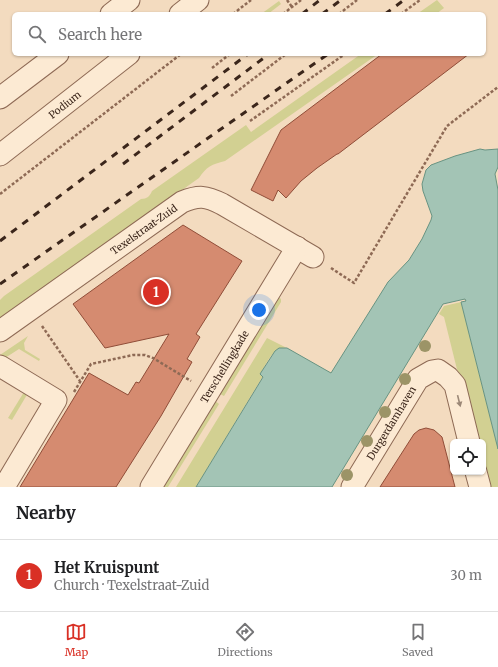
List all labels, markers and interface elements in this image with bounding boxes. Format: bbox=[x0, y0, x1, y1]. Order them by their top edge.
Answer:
search box bbox=[12, 12, 486, 56]
icon: search bbox=[26, 23, 48, 45]
text: Search here bbox=[58, 25, 142, 44]
street label: Podium bbox=[46, 88, 84, 122]
street label: Texelstraat-Zuid bbox=[108, 202, 180, 258]
pin: 1 bbox=[143, 277, 169, 307]
your location bbox=[249, 300, 269, 320]
street label: Terschellingkade bbox=[198, 328, 252, 406]
street label: Durgerdamhaven bbox=[364, 384, 419, 463]
one-way arrow bbox=[456, 395, 462, 407]
map controls bbox=[450, 439, 486, 475]
button: locate bbox=[450, 439, 486, 475]
text: Nearby bbox=[16, 502, 76, 524]
text: Het Kruispunt bbox=[54, 558, 159, 577]
text: 1 bbox=[26, 567, 32, 584]
text: 30 m bbox=[450, 567, 482, 584]
text: Church · Texelstraat-Zuid bbox=[54, 577, 209, 594]
tab: Map bbox=[65, 621, 88, 659]
tab: Directions bbox=[218, 621, 273, 659]
tab: Saved bbox=[402, 621, 433, 659]

